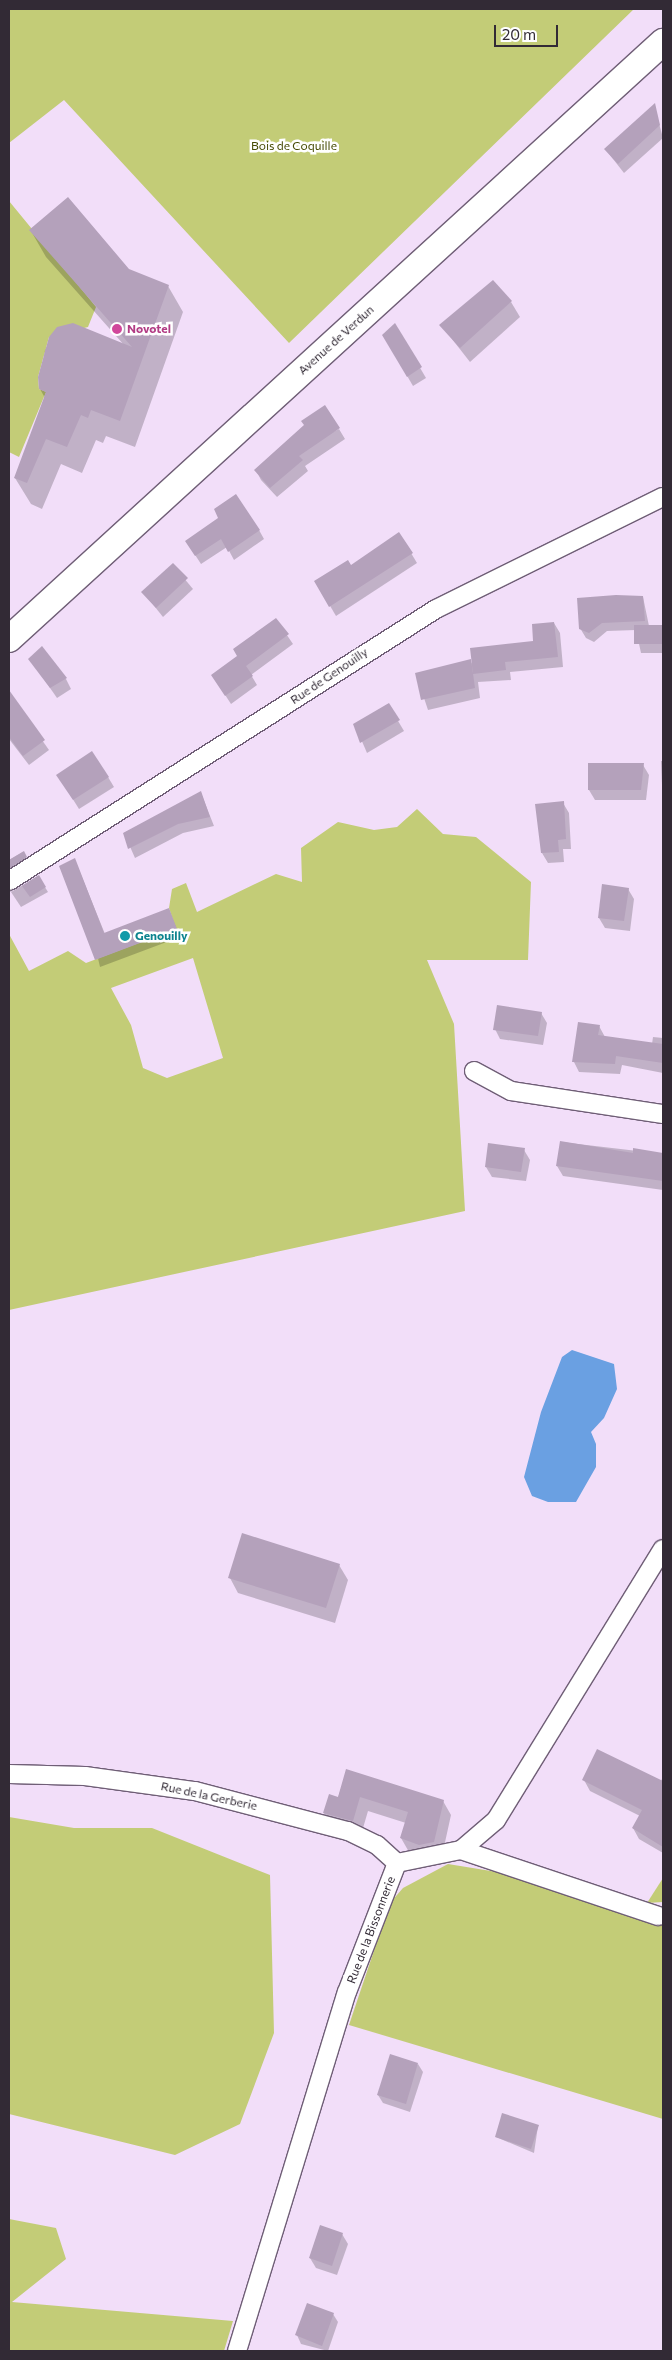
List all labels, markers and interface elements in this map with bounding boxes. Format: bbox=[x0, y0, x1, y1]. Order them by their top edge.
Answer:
scale bar bbox=[497, 15, 561, 47]
text: 20 m bbox=[502, 25, 536, 43]
park label: Bois de Coquille bbox=[251, 139, 337, 153]
street label: Avenue de Verdun bbox=[295, 302, 377, 378]
place label: Novotel bbox=[127, 322, 171, 336]
marker: Novotel bbox=[111, 323, 123, 335]
street label: Rue de Genouilly bbox=[288, 645, 370, 707]
place label: Genouilly bbox=[135, 929, 187, 943]
marker: Genouilly bbox=[119, 930, 131, 942]
street label: Rue de la Gerberie bbox=[160, 1779, 258, 1813]
street label: Rue de la Bissonnerie bbox=[344, 1874, 398, 1986]

